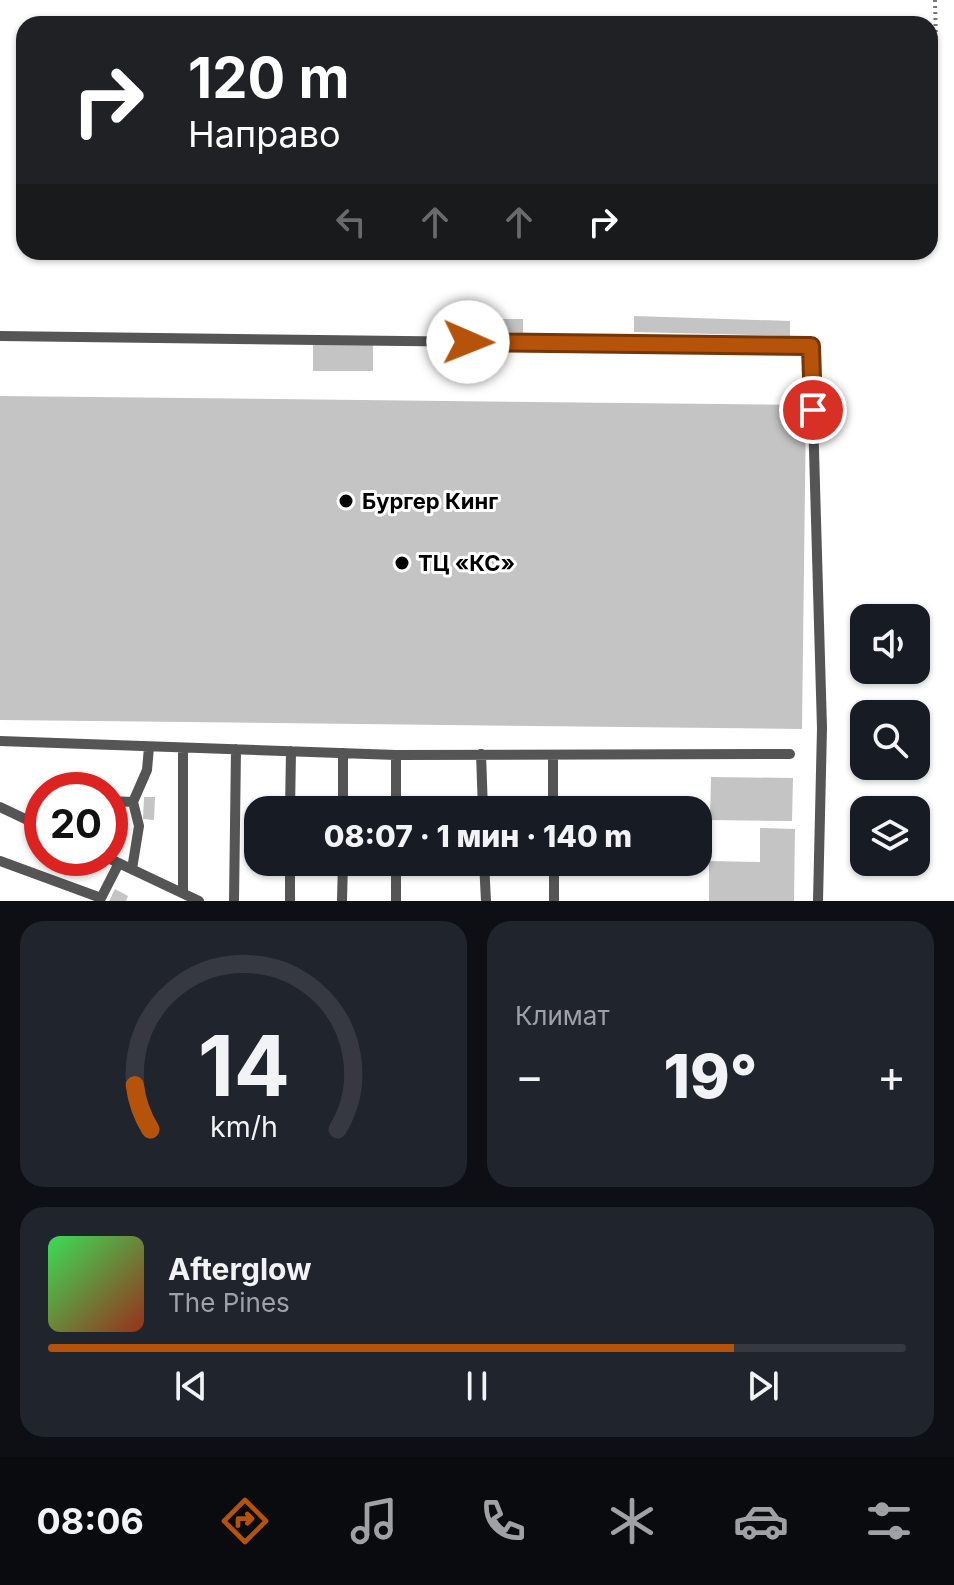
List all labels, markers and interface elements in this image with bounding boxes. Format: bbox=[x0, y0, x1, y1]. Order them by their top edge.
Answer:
text: 120 m bbox=[188, 44, 350, 112]
icon: right bbox=[56, 48, 160, 152]
text: Направо bbox=[188, 112, 341, 156]
icon: left bbox=[329, 200, 373, 244]
icon: ahead bbox=[413, 200, 457, 244]
icon: ahead bbox=[497, 200, 541, 244]
icon: right bbox=[581, 200, 625, 244]
position arrow bbox=[426, 300, 510, 384]
pin bbox=[779, 376, 847, 444]
icon: arrive bbox=[791, 388, 835, 432]
place label: Бургер Кинг bbox=[362, 488, 498, 514]
marker: Бургер Кинг bbox=[337, 492, 355, 510]
place label: ТЦ «КС» bbox=[418, 550, 515, 576]
marker: ТЦ «КС» bbox=[393, 554, 411, 572]
map controls bbox=[850, 604, 930, 876]
button: sound bbox=[850, 604, 930, 684]
button: search bbox=[850, 700, 930, 780]
speed limit sign: 20 bbox=[24, 772, 128, 876]
button: layers bbox=[850, 796, 930, 876]
text: 08:07 · 1 мин · 140 m bbox=[324, 818, 632, 854]
text: Климат bbox=[515, 1000, 610, 1031]
text: 14 bbox=[197, 1015, 290, 1116]
text: 19° bbox=[664, 1040, 757, 1112]
text: − bbox=[515, 1049, 544, 1103]
text: + bbox=[877, 1049, 906, 1103]
text: km/h bbox=[210, 1109, 277, 1144]
text: Afterglow bbox=[168, 1251, 312, 1287]
text: The Pines bbox=[168, 1287, 290, 1318]
icon: previous bbox=[169, 1364, 213, 1408]
icon: pause bbox=[455, 1364, 499, 1408]
icon: next bbox=[741, 1364, 785, 1408]
icon: directions bbox=[217, 1493, 273, 1549]
icon: music bbox=[346, 1493, 402, 1549]
icon: phone bbox=[475, 1493, 531, 1549]
icon: climate bbox=[604, 1493, 660, 1549]
icon: car bbox=[733, 1493, 789, 1549]
icon: filters bbox=[861, 1493, 917, 1549]
text: 08:06 bbox=[36, 1499, 144, 1543]

